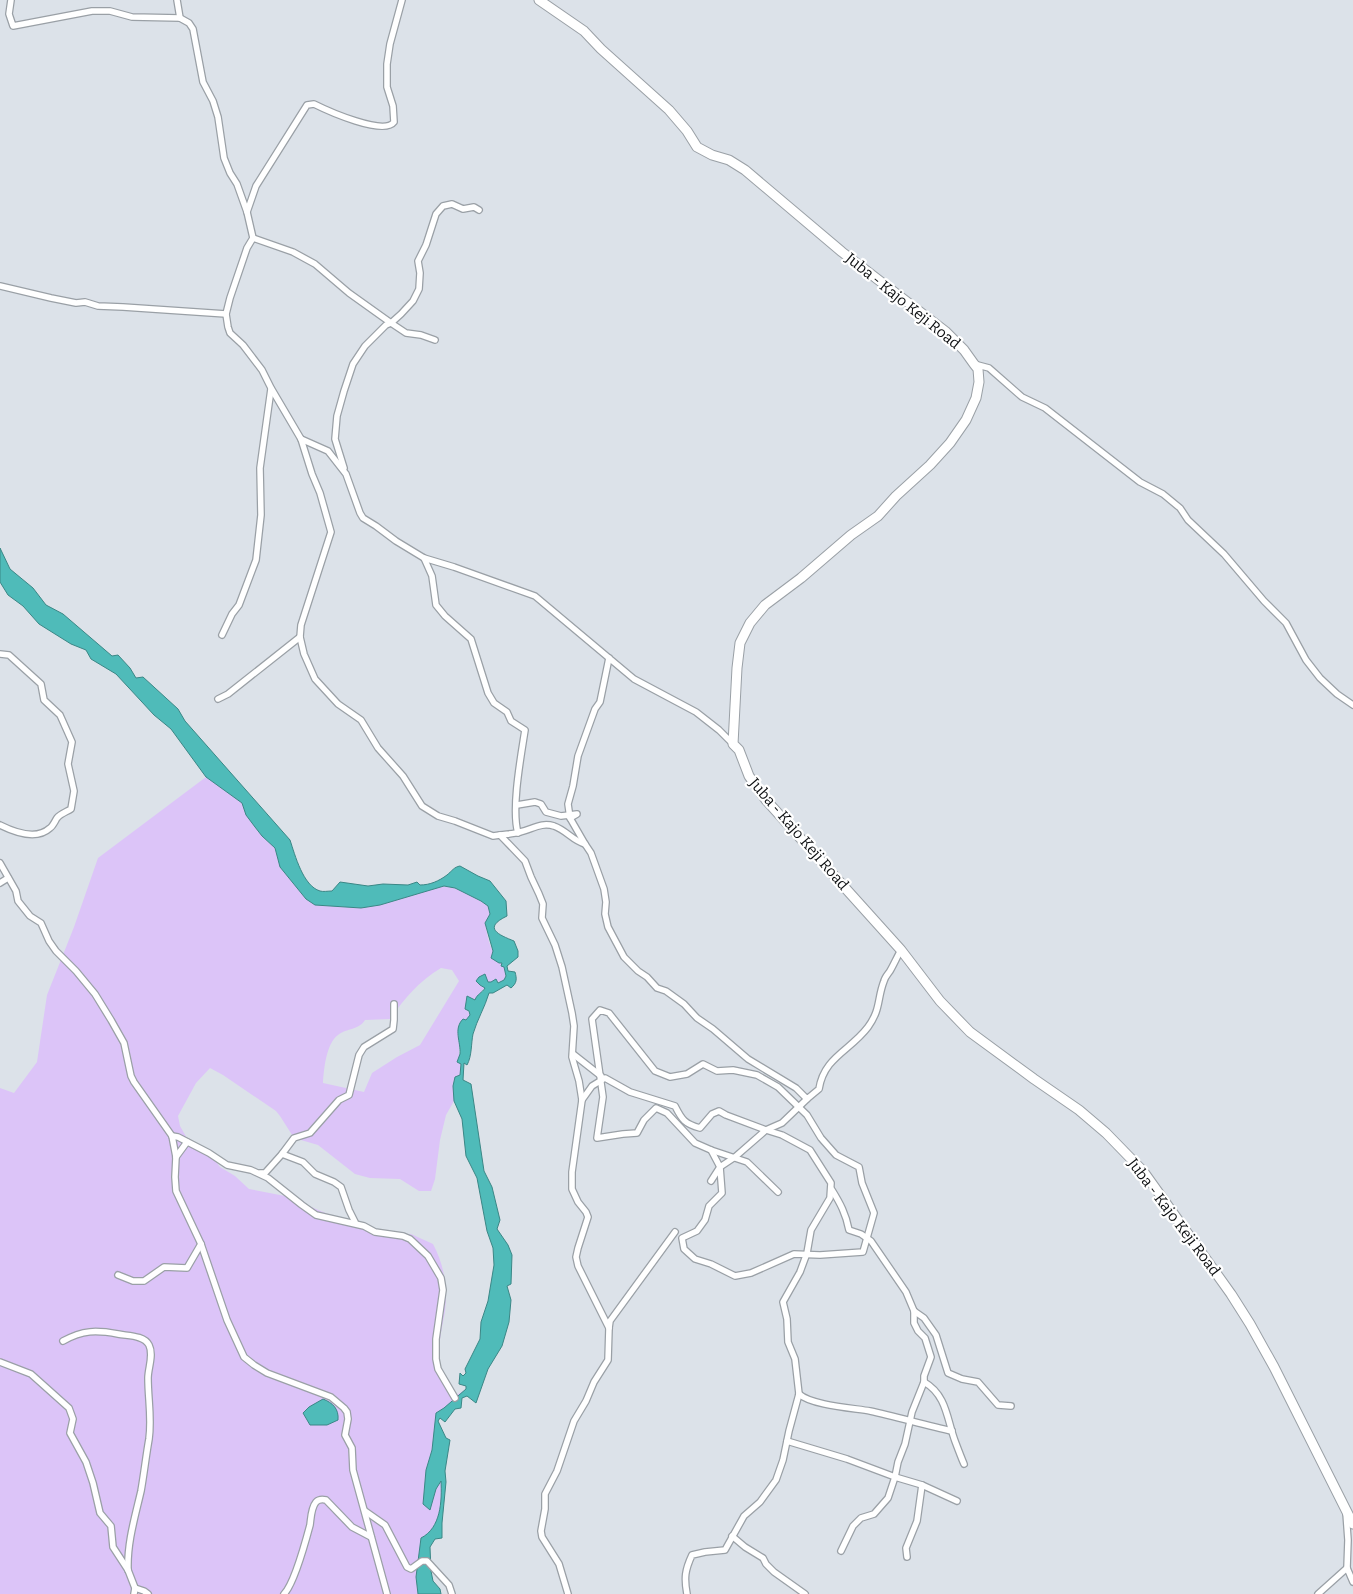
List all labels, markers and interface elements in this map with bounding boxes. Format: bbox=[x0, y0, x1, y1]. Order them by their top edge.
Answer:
street label: Juba - Kajo Keji Road bbox=[841, 249, 964, 353]
street label: Juba - Kajo Keji Road bbox=[745, 774, 853, 894]
street label: Juba - Kajo Keji Road bbox=[1123, 1154, 1224, 1279]

